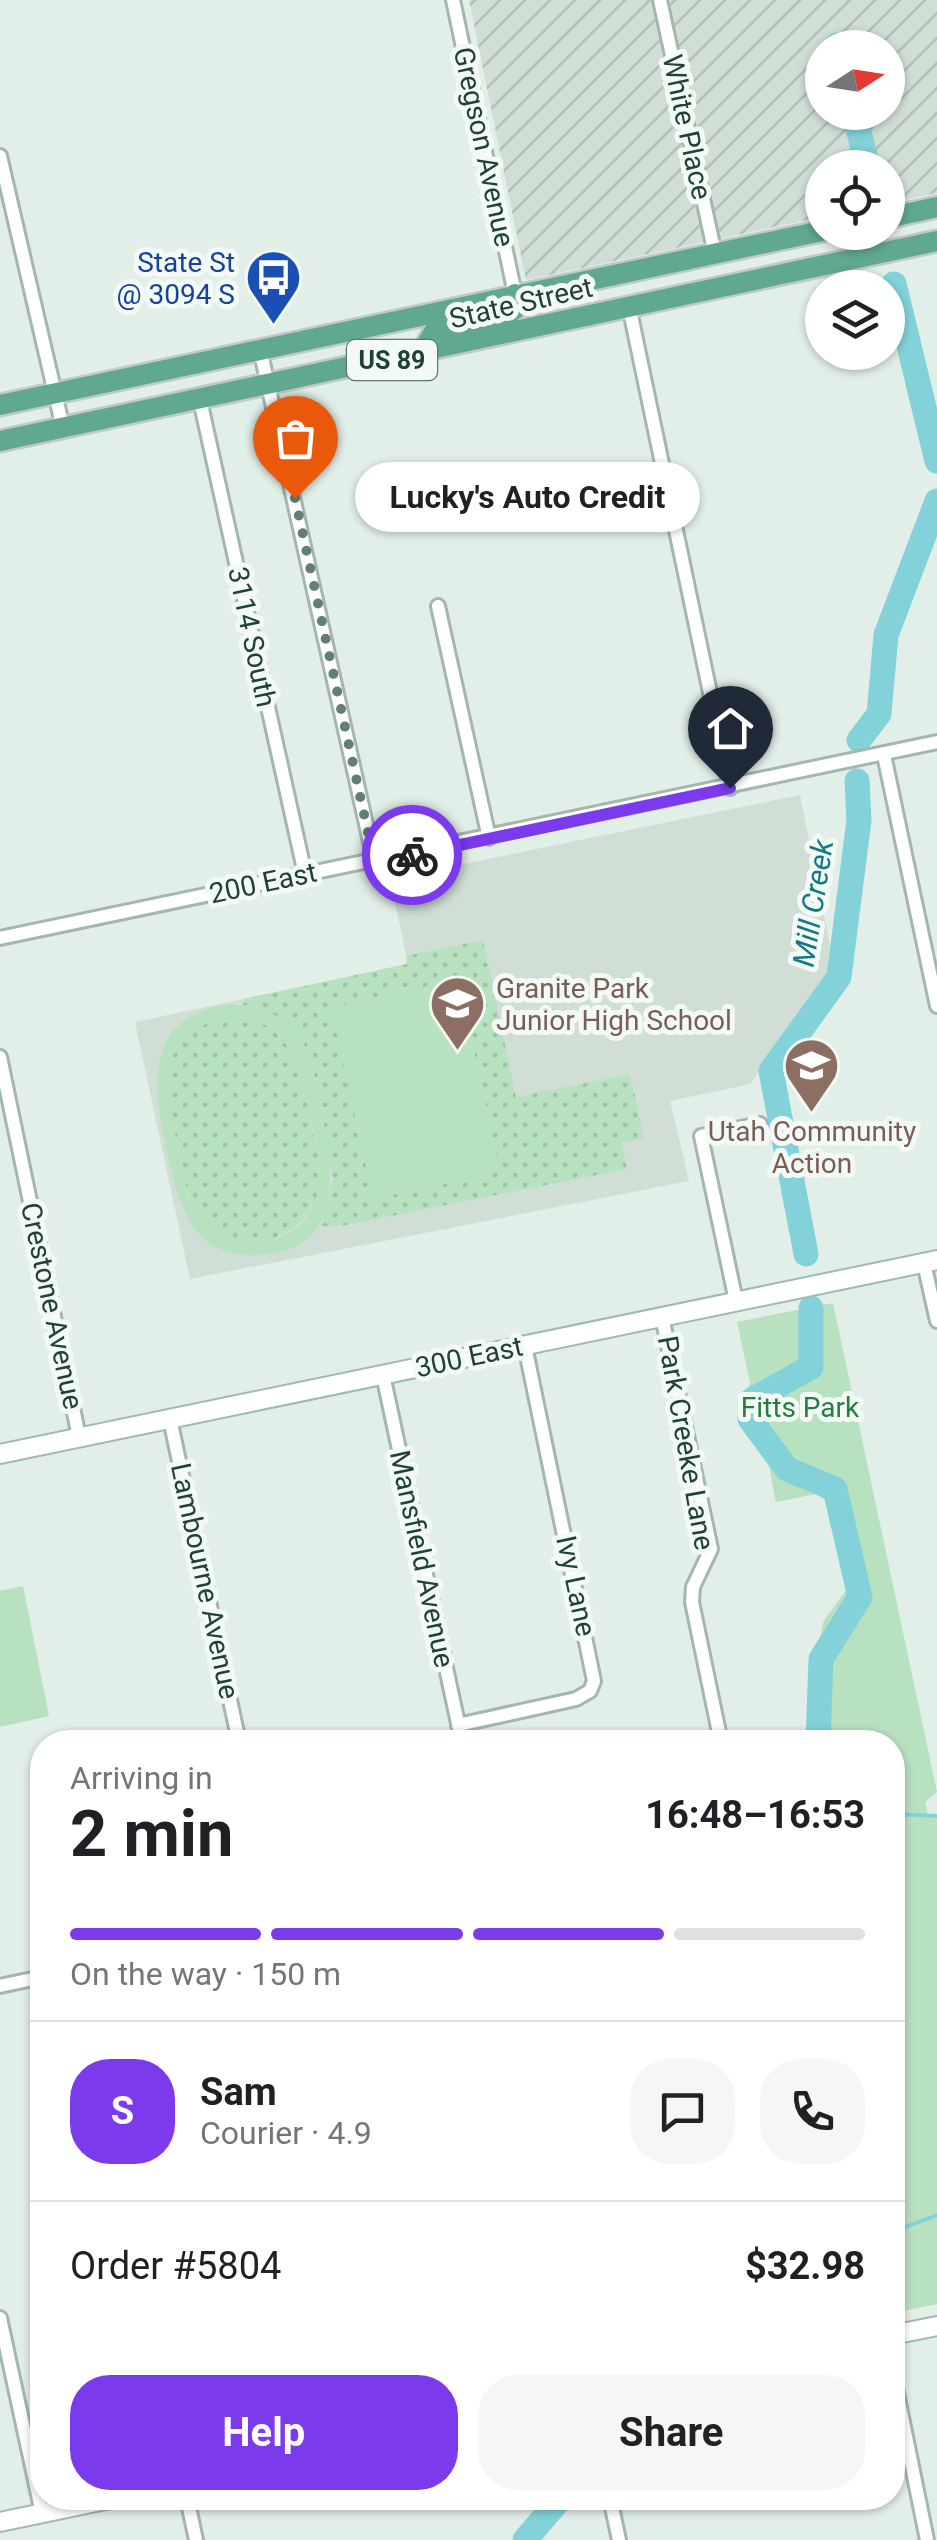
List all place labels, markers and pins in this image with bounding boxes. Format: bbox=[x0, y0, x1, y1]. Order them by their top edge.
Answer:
place label: State St @ 3094 S bbox=[116, 246, 235, 311]
bus stop icon: State St @ 3094 S bbox=[244, 248, 304, 327]
pin bbox=[253, 396, 338, 499]
callout: Lucky's Auto Credit bbox=[355, 463, 700, 533]
pin bbox=[688, 686, 773, 789]
place label: Granite Park Junior High School bbox=[496, 972, 732, 1037]
school or university icon: Granite Park Junior High School bbox=[427, 974, 487, 1053]
school or university icon: Utah Community Action bbox=[782, 1035, 842, 1114]
place label: Utah Community Action bbox=[708, 1115, 916, 1180]

